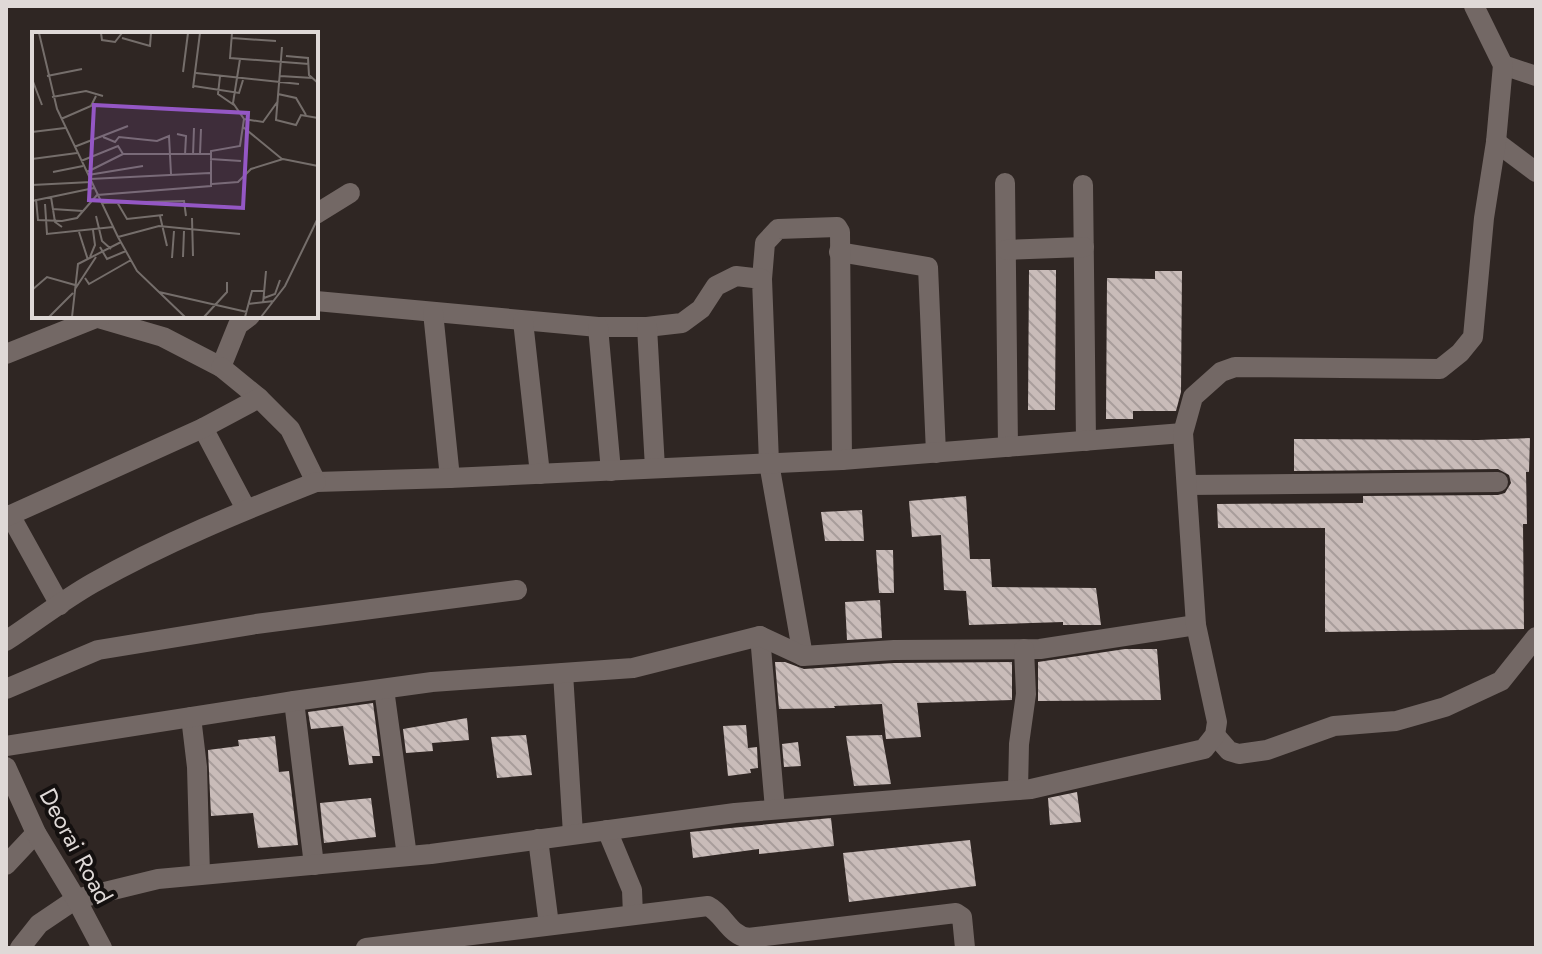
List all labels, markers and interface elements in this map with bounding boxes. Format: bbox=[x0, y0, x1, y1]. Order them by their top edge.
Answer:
inset map bbox=[32, 32, 318, 318]
street label: Deorai Road bbox=[31, 782, 121, 910]

